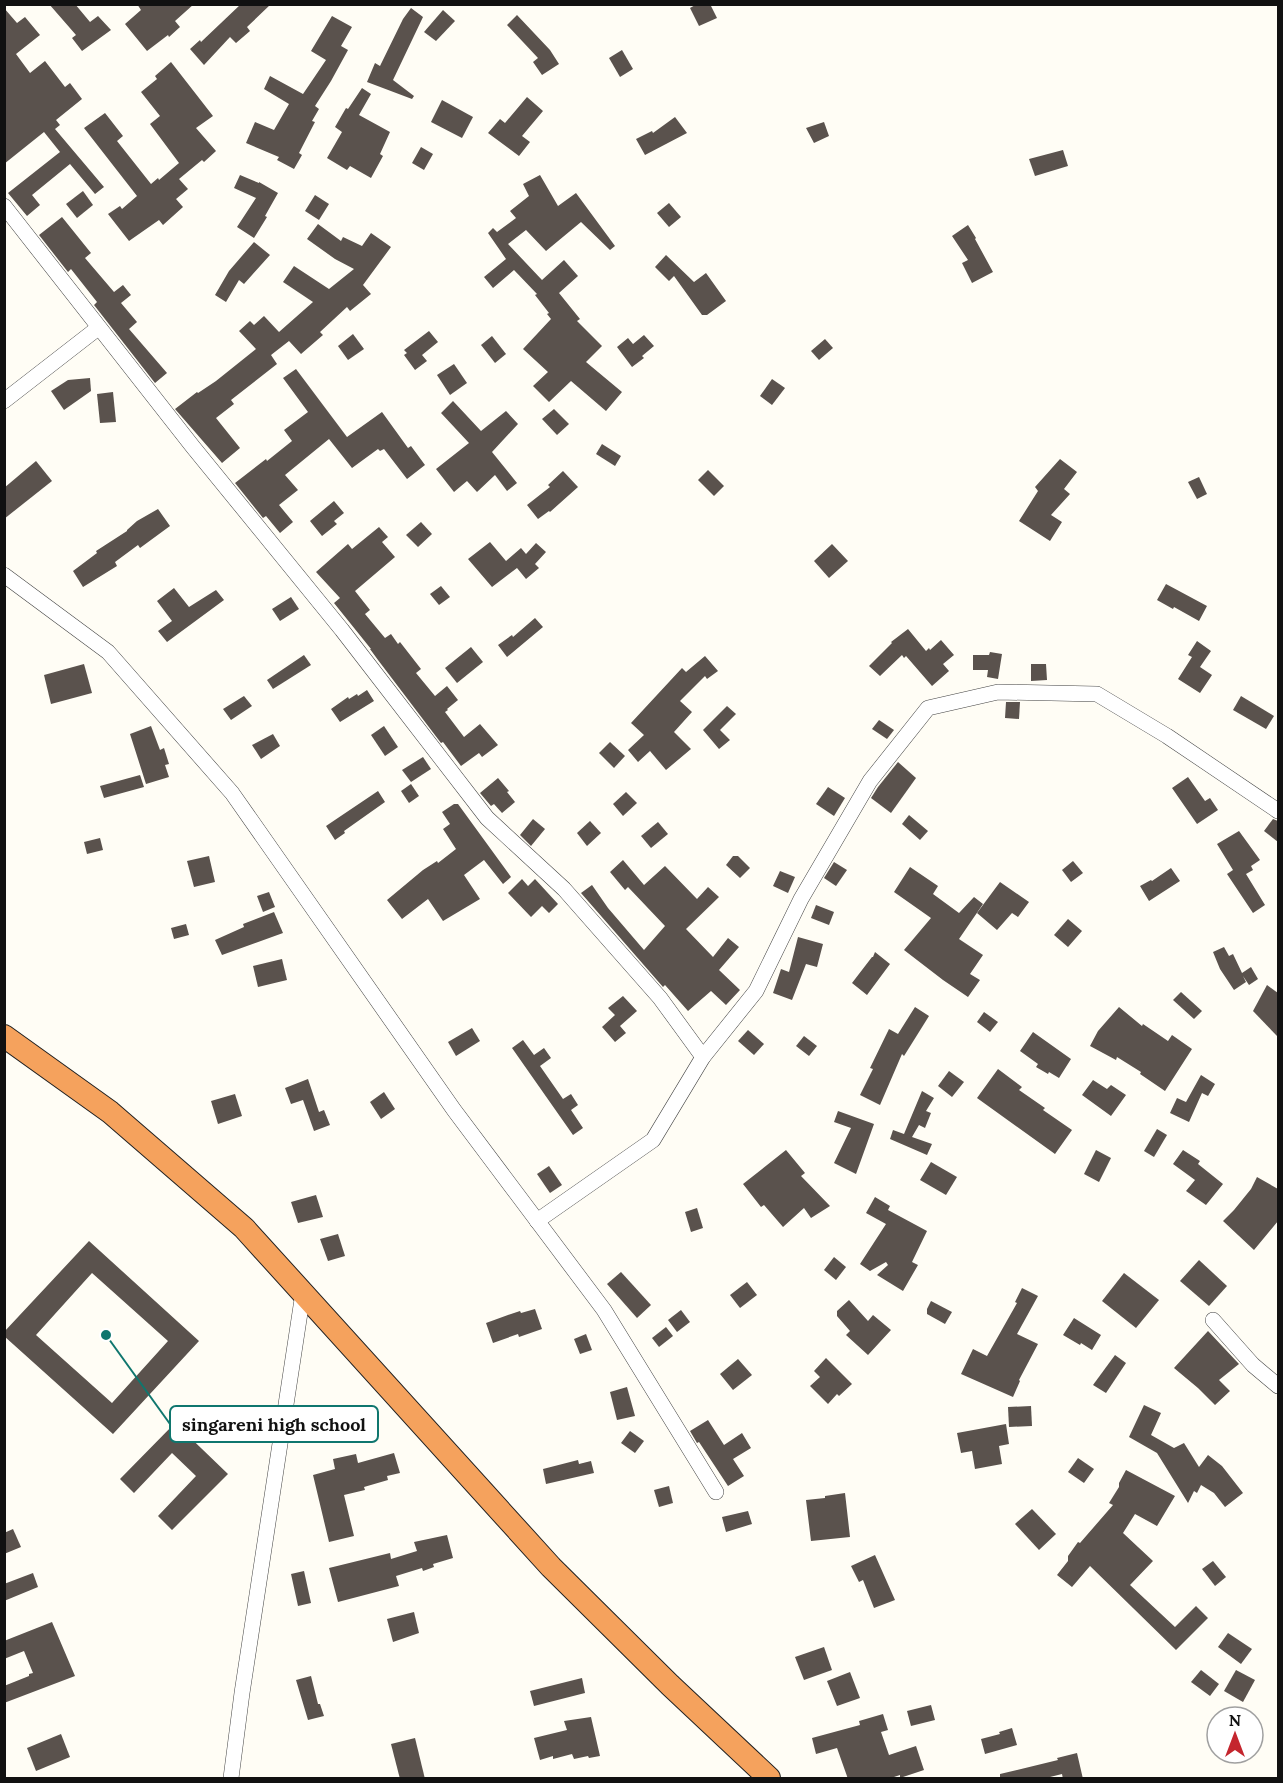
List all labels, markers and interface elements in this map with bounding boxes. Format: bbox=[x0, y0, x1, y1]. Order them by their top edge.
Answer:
callout: singareni high school bbox=[170, 1406, 378, 1442]
text: singareni high school bbox=[182, 1413, 366, 1436]
north arrow bbox=[1205, 1705, 1265, 1765]
text: N bbox=[1229, 1710, 1241, 1730]

